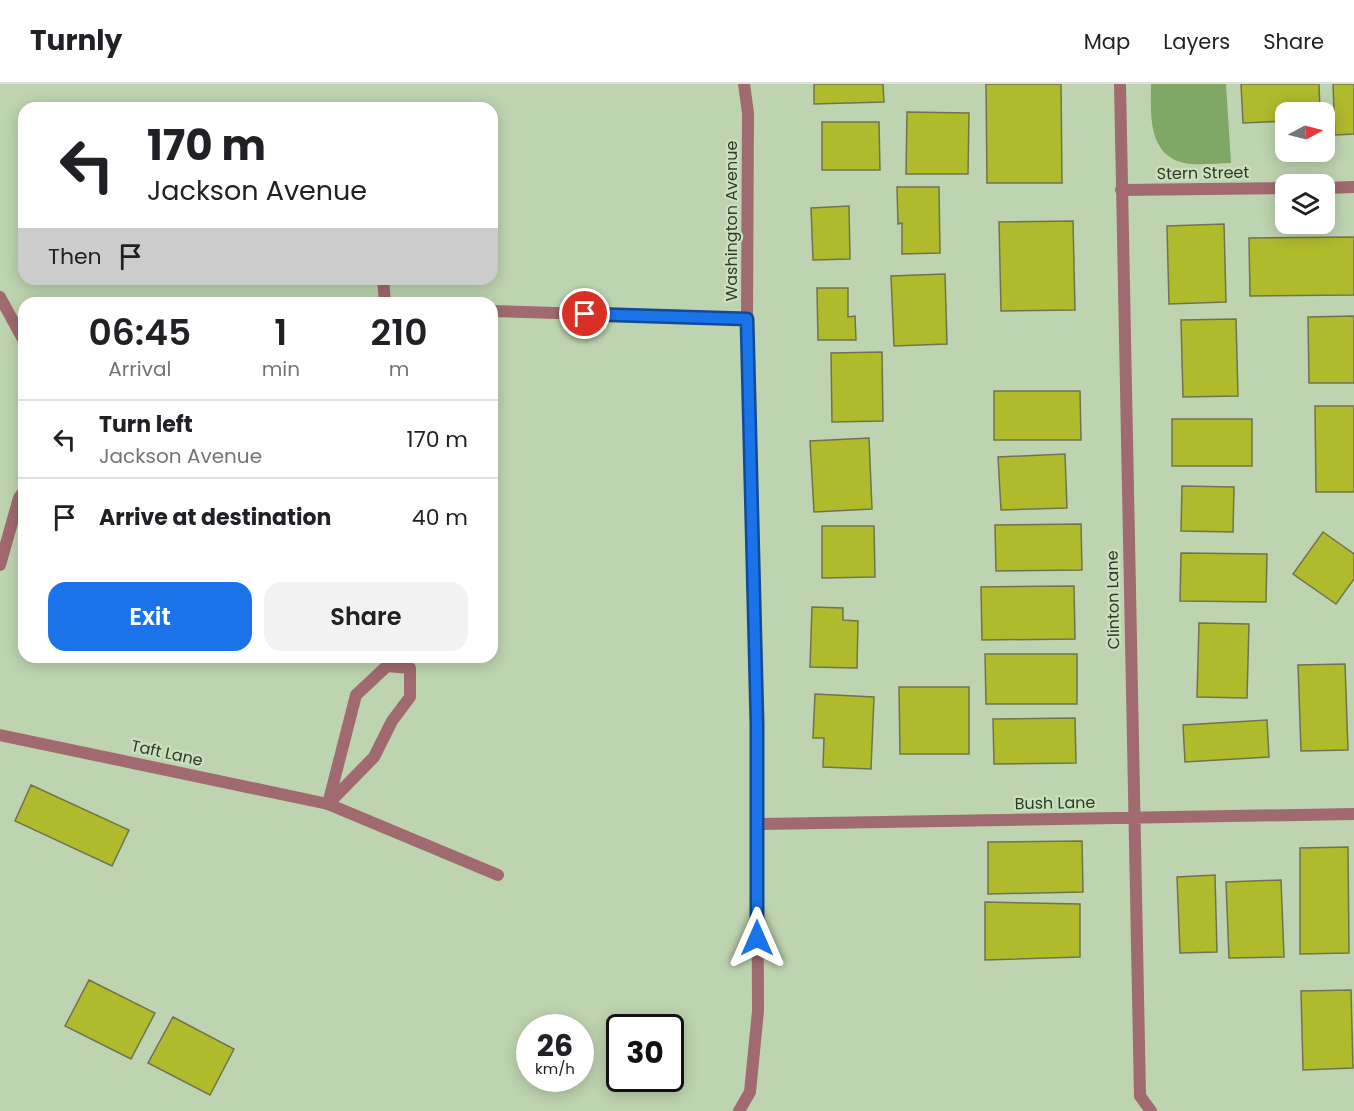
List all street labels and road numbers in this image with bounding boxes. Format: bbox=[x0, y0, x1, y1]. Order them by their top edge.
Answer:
street label: Washington Avenue bbox=[720, 141, 743, 301]
street label: Stern Street bbox=[1157, 161, 1250, 185]
street label: Clinton Lane bbox=[1101, 550, 1125, 650]
street label: Taft Lane bbox=[129, 734, 205, 772]
street label: Bush Lane bbox=[1014, 791, 1096, 815]

